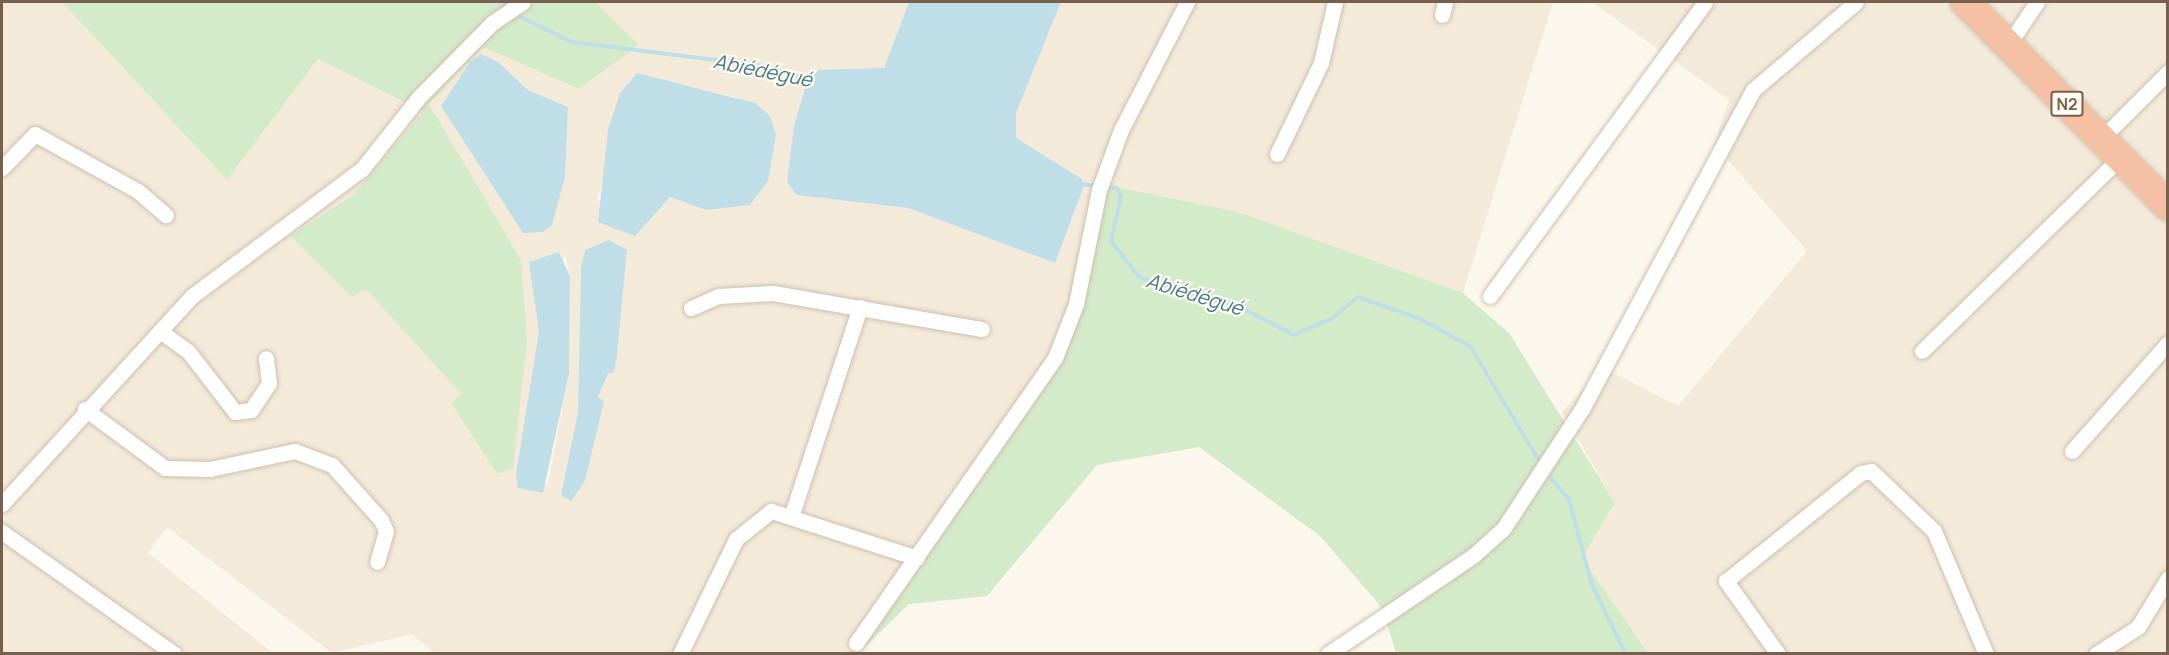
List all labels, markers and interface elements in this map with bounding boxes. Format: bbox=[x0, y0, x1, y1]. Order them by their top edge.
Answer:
water label: Abiédégué bbox=[712, 49, 814, 91]
road number: N2 bbox=[2049, 91, 2085, 117]
water label: Abiédégué bbox=[1144, 268, 1246, 320]

